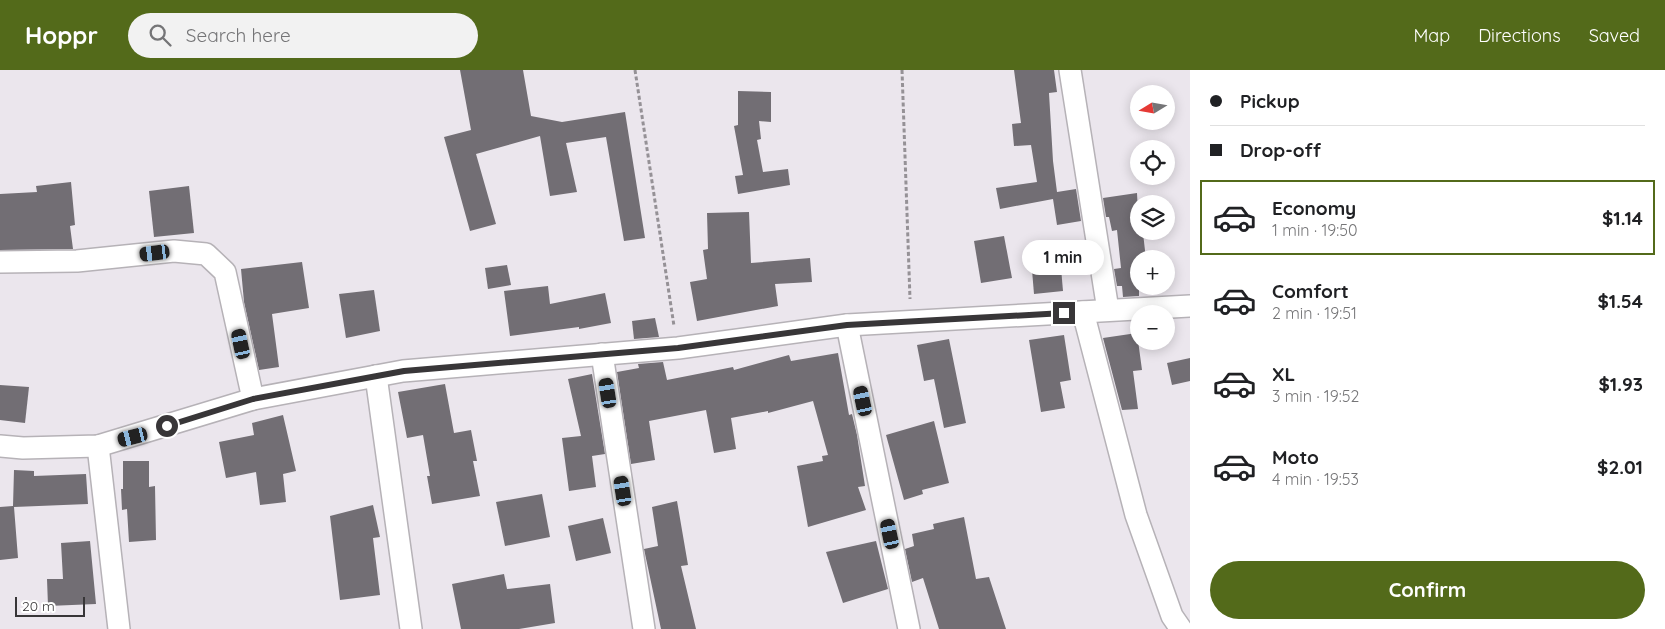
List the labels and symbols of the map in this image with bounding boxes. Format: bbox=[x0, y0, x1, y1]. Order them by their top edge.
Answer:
north arrow bbox=[1130, 85, 1175, 130]
callout: 1 min bbox=[1023, 240, 1105, 276]
car bbox=[139, 244, 170, 262]
route end bbox=[1053, 302, 1075, 324]
car bbox=[230, 328, 251, 360]
car bbox=[598, 377, 617, 409]
car bbox=[852, 385, 873, 417]
route start bbox=[156, 415, 178, 437]
car bbox=[116, 426, 149, 448]
car bbox=[613, 475, 632, 507]
car bbox=[879, 518, 900, 550]
scale bar bbox=[15, 594, 85, 617]

